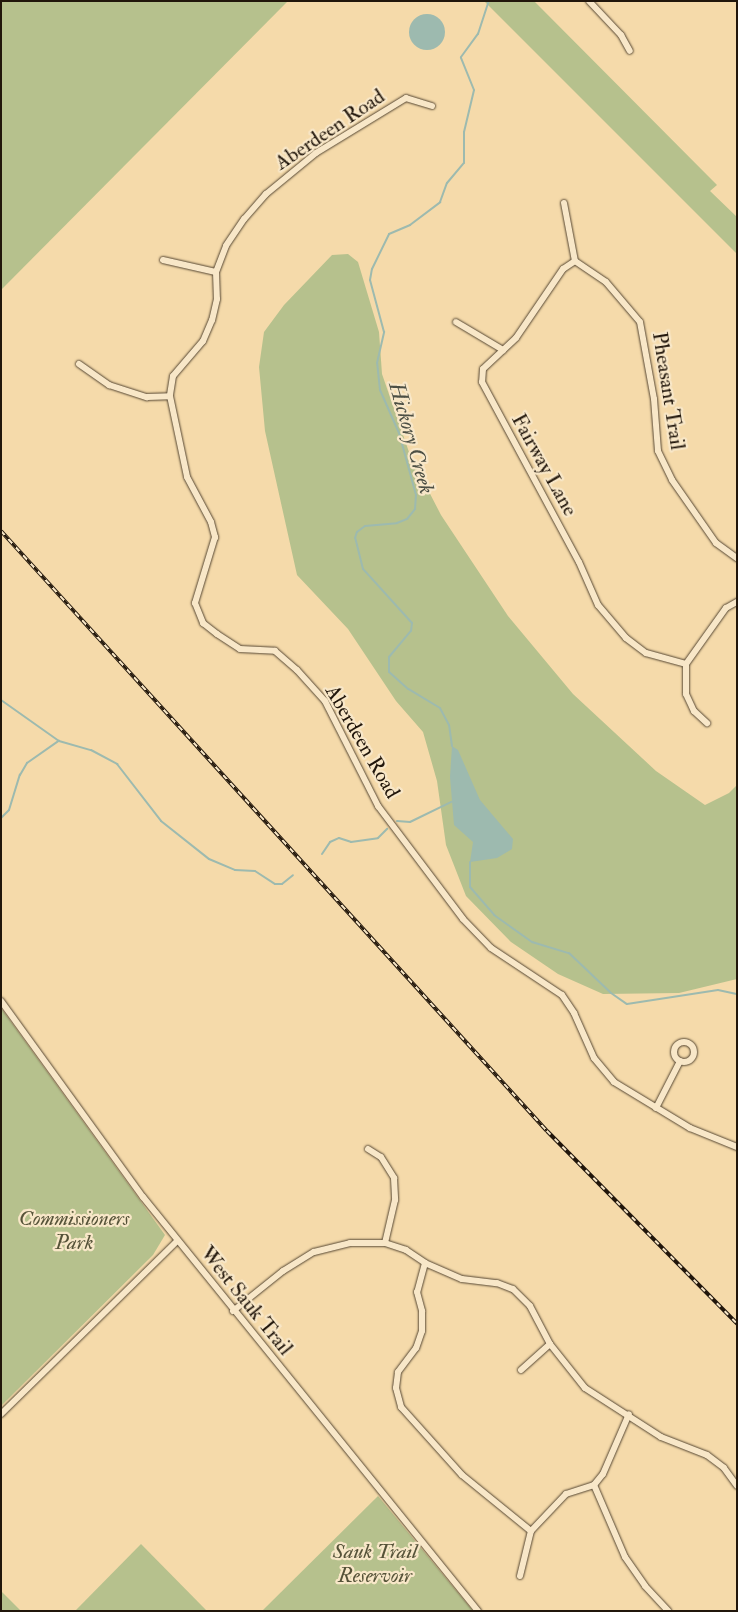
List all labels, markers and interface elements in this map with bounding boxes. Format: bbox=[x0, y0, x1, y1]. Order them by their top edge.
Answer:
street label: Aberdeen Road bbox=[270, 84, 390, 176]
street label: Pheasant Trail bbox=[646, 330, 690, 452]
water label: Hickory Creek bbox=[382, 379, 440, 497]
street label: Fairway Lane bbox=[506, 409, 582, 521]
street label: Aberdeen Road bbox=[319, 681, 405, 803]
park label: Commissioners Park bbox=[19, 1206, 129, 1256]
street label: West Sauk Trail bbox=[194, 1241, 298, 1361]
park label: Sauk Trail Reservoir bbox=[333, 1539, 417, 1589]

